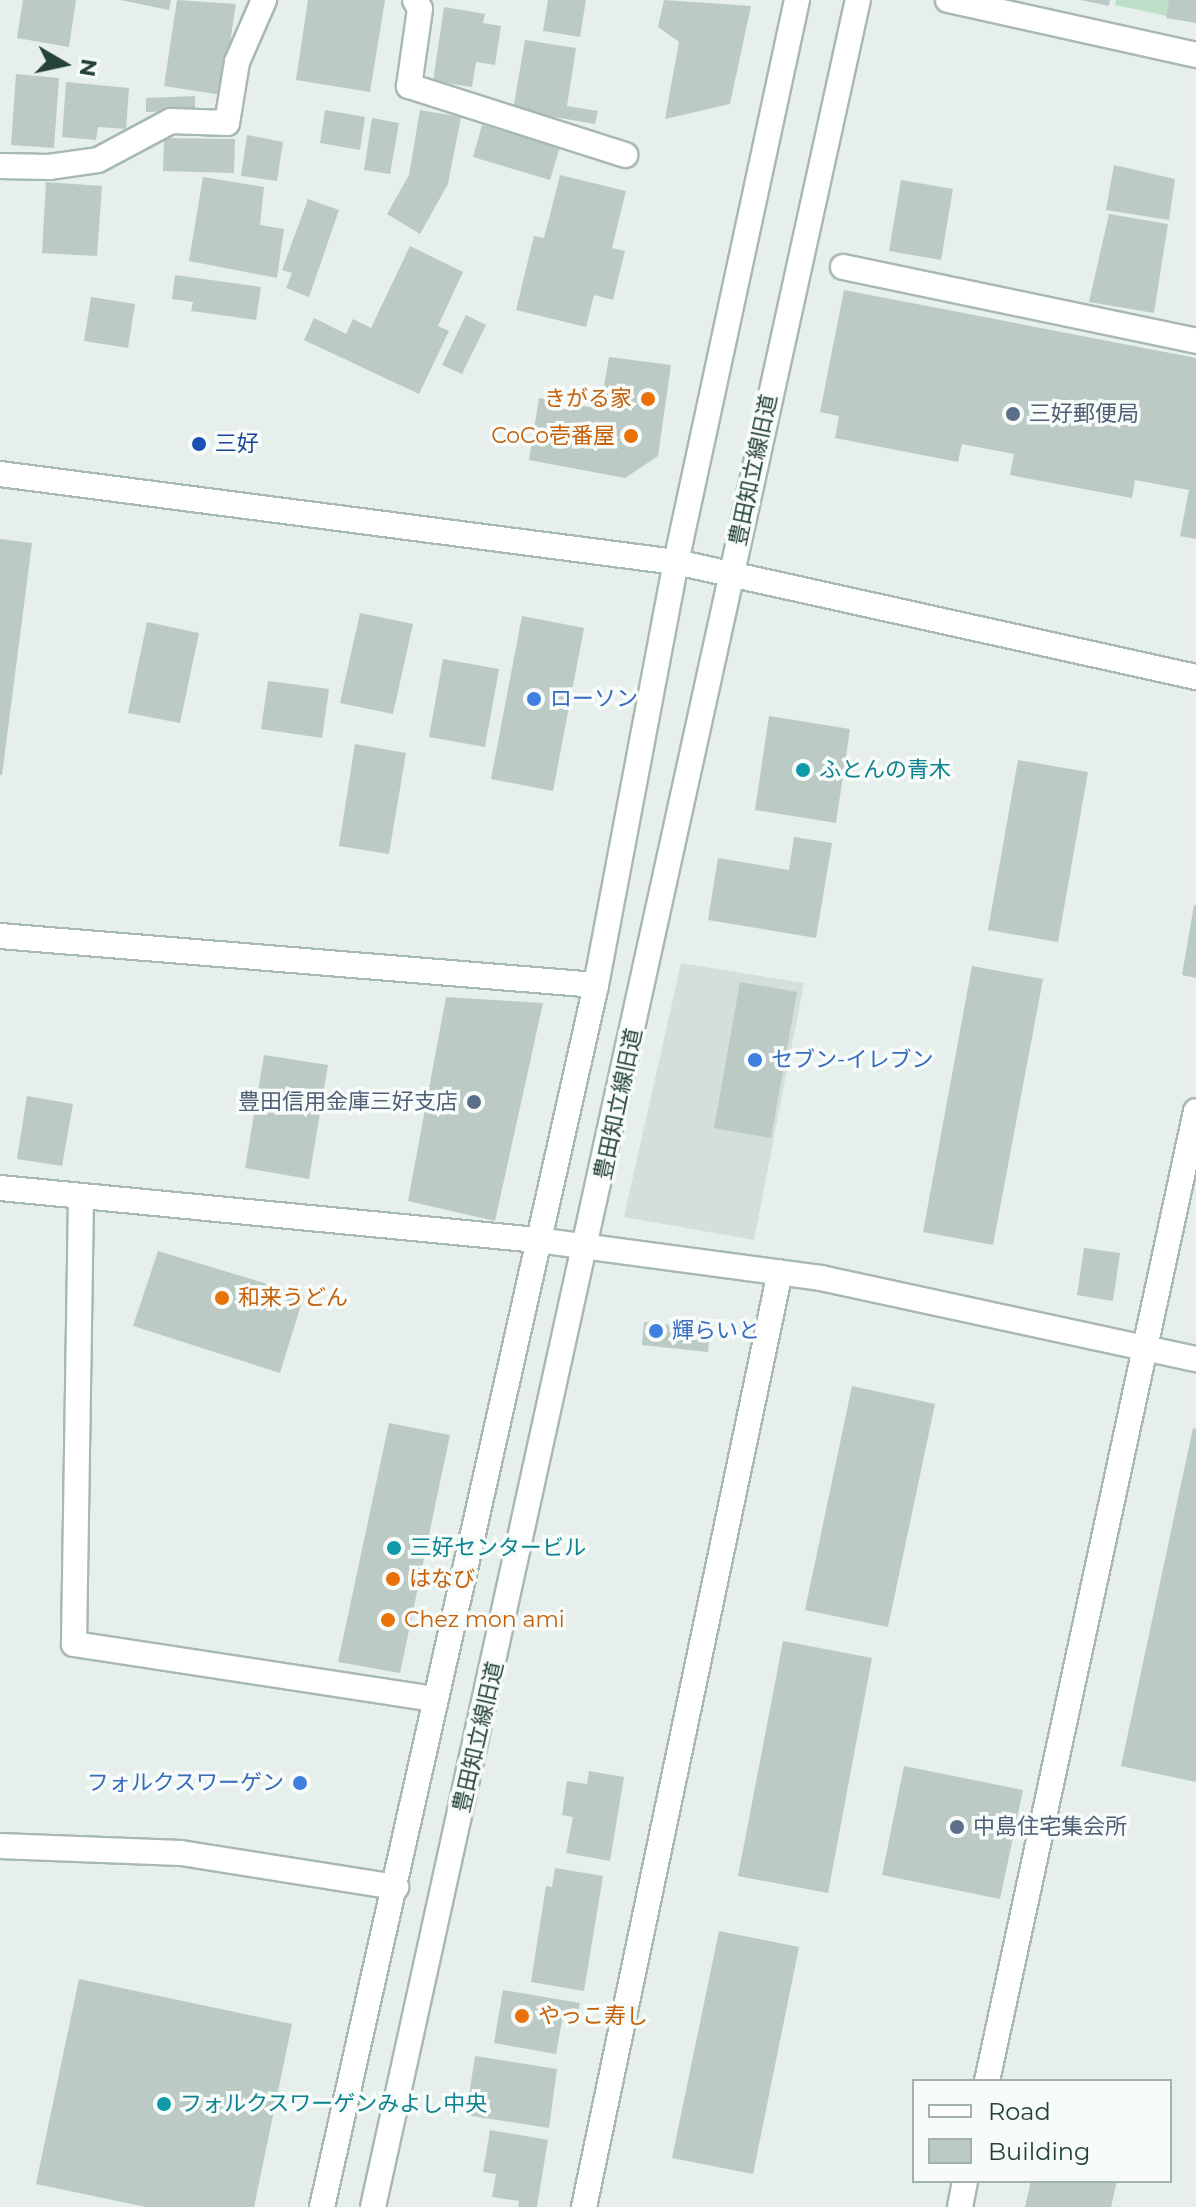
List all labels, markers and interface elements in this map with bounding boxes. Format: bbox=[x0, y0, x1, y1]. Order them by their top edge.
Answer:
north arrow bbox=[24, 24, 104, 104]
text: N bbox=[73, 57, 103, 79]
place label: きがる家 bbox=[544, 386, 632, 412]
marker: きがる家 bbox=[639, 390, 657, 408]
street label: 豊田知立線旧道 bbox=[724, 392, 782, 548]
place label: 三好郵便局 bbox=[1029, 401, 1139, 427]
marker: 三好郵便局 bbox=[1004, 405, 1022, 423]
place label: CoCo壱番屋 bbox=[491, 423, 615, 449]
marker: CoCo壱番屋 bbox=[622, 427, 640, 445]
place label: 三好 bbox=[215, 431, 259, 457]
marker: 三好 bbox=[190, 435, 208, 453]
place label: ローソン bbox=[550, 686, 638, 712]
marker: ローソン bbox=[525, 690, 543, 708]
place label: ふとんの青木 bbox=[819, 757, 951, 783]
marker: ふとんの青木 bbox=[794, 761, 812, 779]
street label: 豊田知立線旧道 bbox=[589, 1026, 647, 1182]
place label: セブン-イレブン bbox=[771, 1047, 933, 1073]
marker: セブン-イレブン bbox=[746, 1051, 764, 1069]
place label: 豊田信用金庫三好支店 bbox=[238, 1089, 458, 1115]
marker: 豊田信用金庫三好支店 bbox=[465, 1093, 483, 1111]
place label: 和来うどん bbox=[238, 1285, 348, 1311]
marker: 和来うどん bbox=[213, 1289, 231, 1307]
place label: 輝らいと bbox=[672, 1318, 760, 1344]
marker: 輝らいと bbox=[647, 1322, 665, 1340]
place label: 三好センタービル bbox=[410, 1535, 586, 1561]
marker: 三好センタービル bbox=[385, 1539, 403, 1557]
place label: はなび bbox=[409, 1566, 475, 1592]
marker: はなび bbox=[384, 1570, 402, 1588]
place label: Chez mon ami bbox=[404, 1607, 565, 1633]
marker: Chez mon ami bbox=[379, 1611, 397, 1629]
street label: 豊田知立線旧道 bbox=[448, 1659, 508, 1815]
place label: フォルクスワーゲン bbox=[86, 1770, 284, 1796]
marker: フォルクスワーゲン bbox=[291, 1774, 309, 1792]
place label: 中島住宅集会所 bbox=[973, 1814, 1127, 1840]
marker: 中島住宅集会所 bbox=[948, 1818, 966, 1836]
place label: やっこ寿し bbox=[538, 2003, 648, 2029]
marker: やっこ寿し bbox=[513, 2007, 531, 2025]
legend bbox=[912, 2079, 1172, 2183]
place label: フォルクスワーゲンみよし中央 bbox=[180, 2091, 488, 2117]
marker: フォルクスワーゲンみよし中央 bbox=[155, 2095, 173, 2113]
text: Road bbox=[988, 2097, 1051, 2126]
text: Building bbox=[988, 2137, 1091, 2166]

